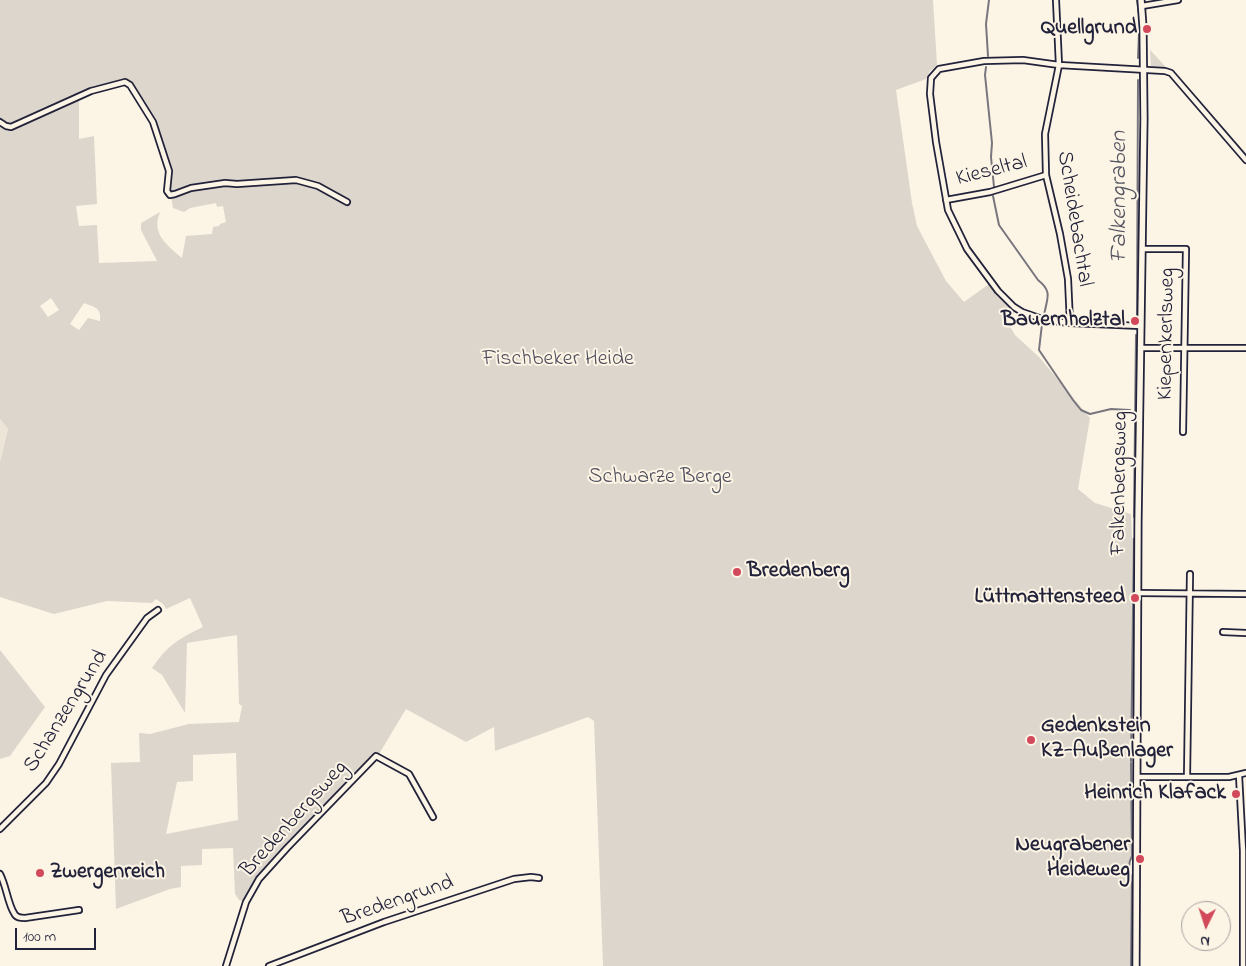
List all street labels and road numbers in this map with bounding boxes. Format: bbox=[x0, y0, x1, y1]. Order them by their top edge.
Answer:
street label: Scheidebachtal bbox=[1049, 149, 1097, 289]
street label: Kieseltal bbox=[954, 150, 1030, 194]
street label: Kiepenkerlsweg bbox=[1154, 268, 1182, 400]
street label: Falkenbergsweg bbox=[1107, 411, 1135, 555]
street label: Schanzengrund bbox=[19, 646, 115, 778]
street label: Bredenbergsweg bbox=[236, 756, 354, 884]
street label: Bredengrund bbox=[338, 870, 458, 934]

